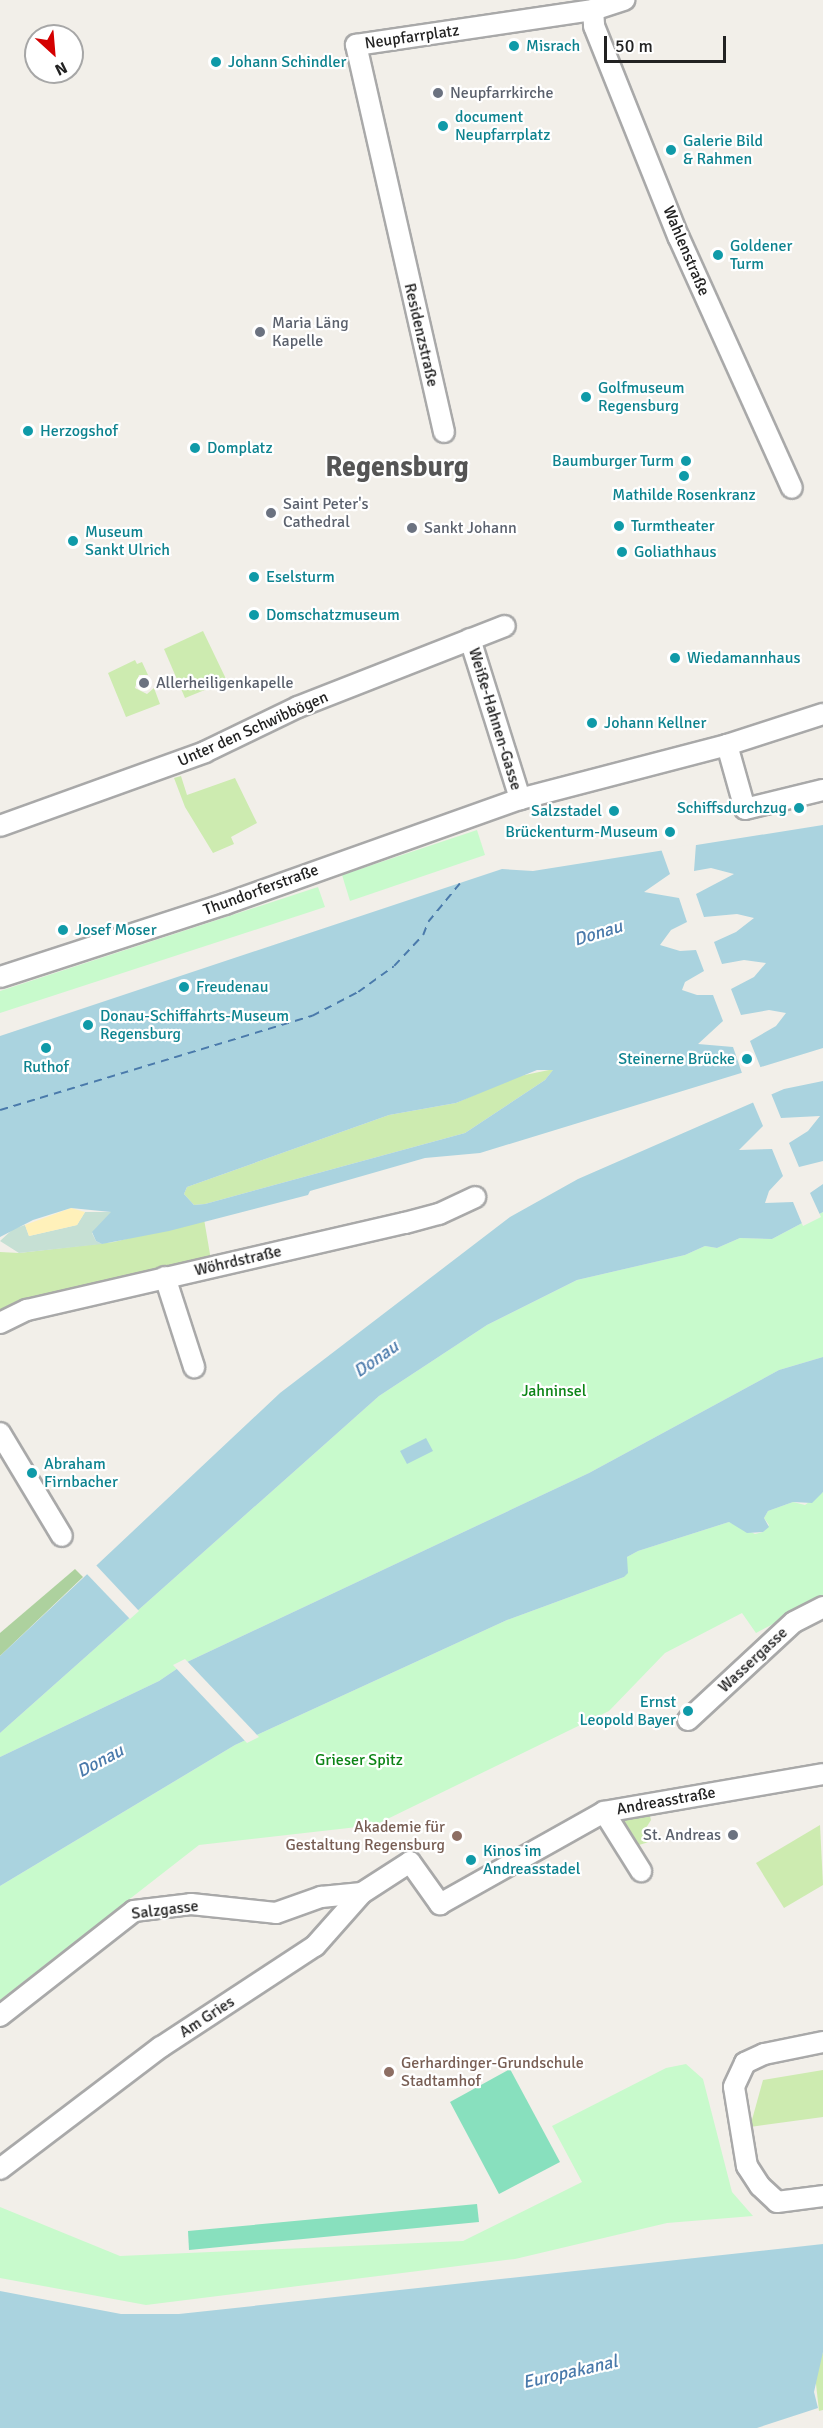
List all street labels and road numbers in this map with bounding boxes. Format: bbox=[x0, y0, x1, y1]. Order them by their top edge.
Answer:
street label: Neupfarrplatz bbox=[363, 21, 461, 53]
street label: Wahlenstraße bbox=[658, 203, 714, 299]
street label: Residenzstraße bbox=[400, 281, 442, 389]
street label: Weiße-Hahnen-Gasse bbox=[464, 645, 526, 793]
street label: Unter den Schwibbögen bbox=[175, 687, 331, 771]
street label: Thundorferstraße bbox=[201, 860, 321, 920]
street label: Wöhrdstraße bbox=[193, 1242, 283, 1280]
street label: Wassergasse bbox=[714, 1623, 792, 1697]
street label: Andreasstraße bbox=[615, 1783, 717, 1819]
street label: Salzgasse bbox=[130, 1896, 200, 1924]
street label: Am Gries bbox=[176, 1992, 238, 2042]

